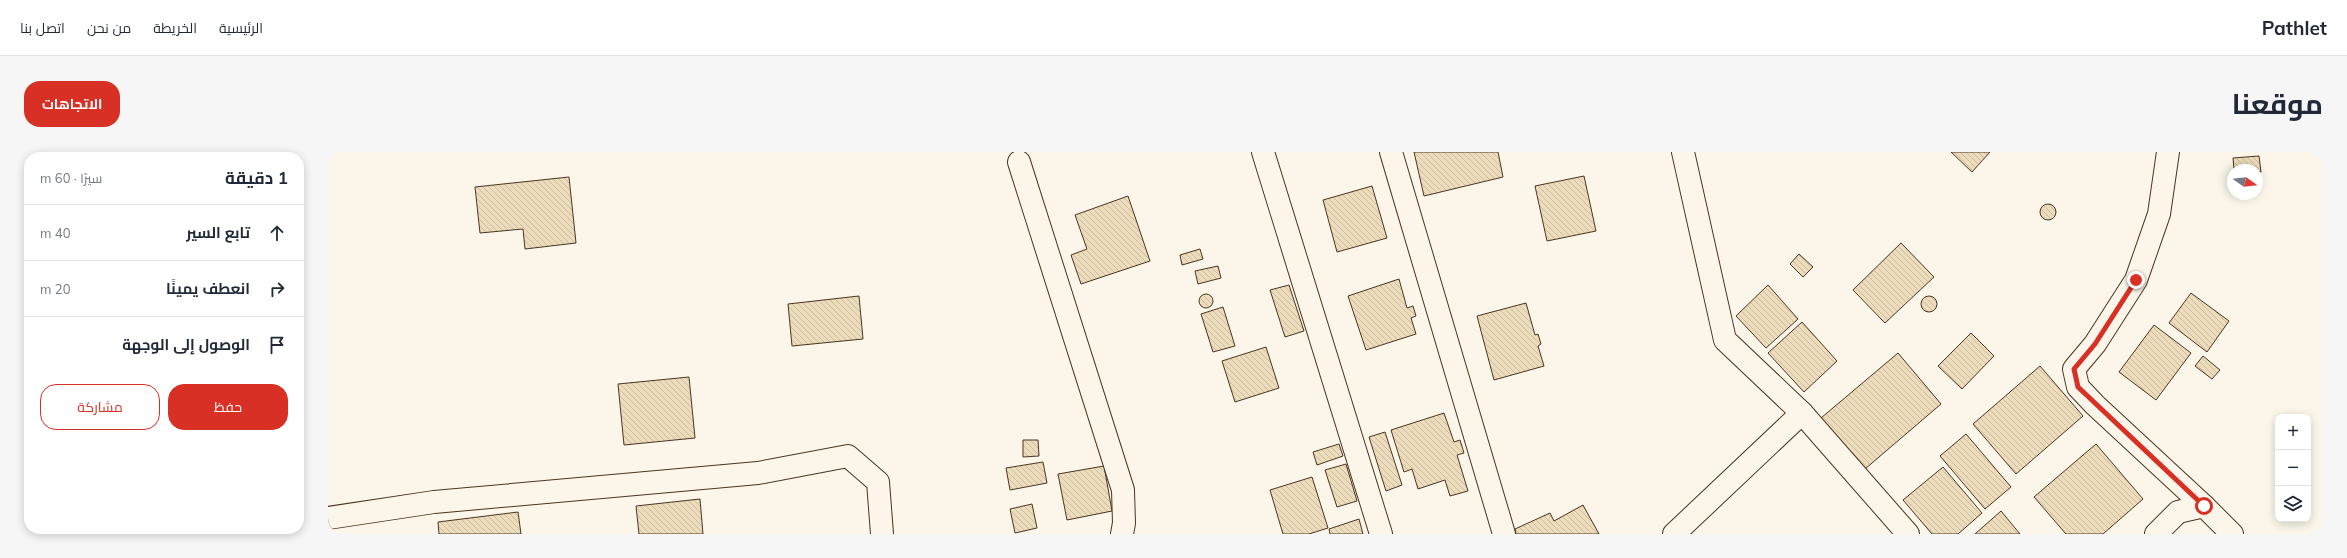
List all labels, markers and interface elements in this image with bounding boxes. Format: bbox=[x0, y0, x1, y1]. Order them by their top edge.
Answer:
text: Pathlet bbox=[2262, 16, 2327, 40]
text: اتصل بنا bbox=[20, 19, 65, 37]
text: من نحن bbox=[87, 19, 131, 37]
text: الخريطة bbox=[153, 19, 197, 37]
text: الرئيسية bbox=[219, 19, 263, 37]
button: الاتجاهات bbox=[24, 81, 120, 127]
text: موقعنا bbox=[2232, 86, 2323, 121]
north arrow bbox=[2227, 164, 2263, 200]
text: 1 دقيقة bbox=[225, 167, 288, 188]
text: سيرًا · 60 m bbox=[40, 170, 102, 186]
icon: ahead bbox=[266, 222, 288, 244]
text: تابع السير bbox=[186, 223, 250, 242]
text: 40 m bbox=[40, 225, 70, 241]
route end bbox=[2127, 271, 2145, 289]
icon: right bbox=[266, 278, 288, 300]
text: انعطف يمينًا bbox=[166, 279, 250, 298]
text: 20 m bbox=[40, 281, 70, 297]
icon: arrive bbox=[266, 334, 288, 356]
text: الوصول إلى الوجهة bbox=[122, 335, 250, 354]
button: مشاركة bbox=[40, 384, 160, 430]
button: حفظ bbox=[168, 384, 288, 430]
map controls bbox=[2275, 414, 2311, 522]
button: + bbox=[2275, 414, 2311, 450]
button: − bbox=[2275, 450, 2311, 486]
button: layers bbox=[2275, 486, 2311, 522]
route start bbox=[2195, 497, 2213, 515]

